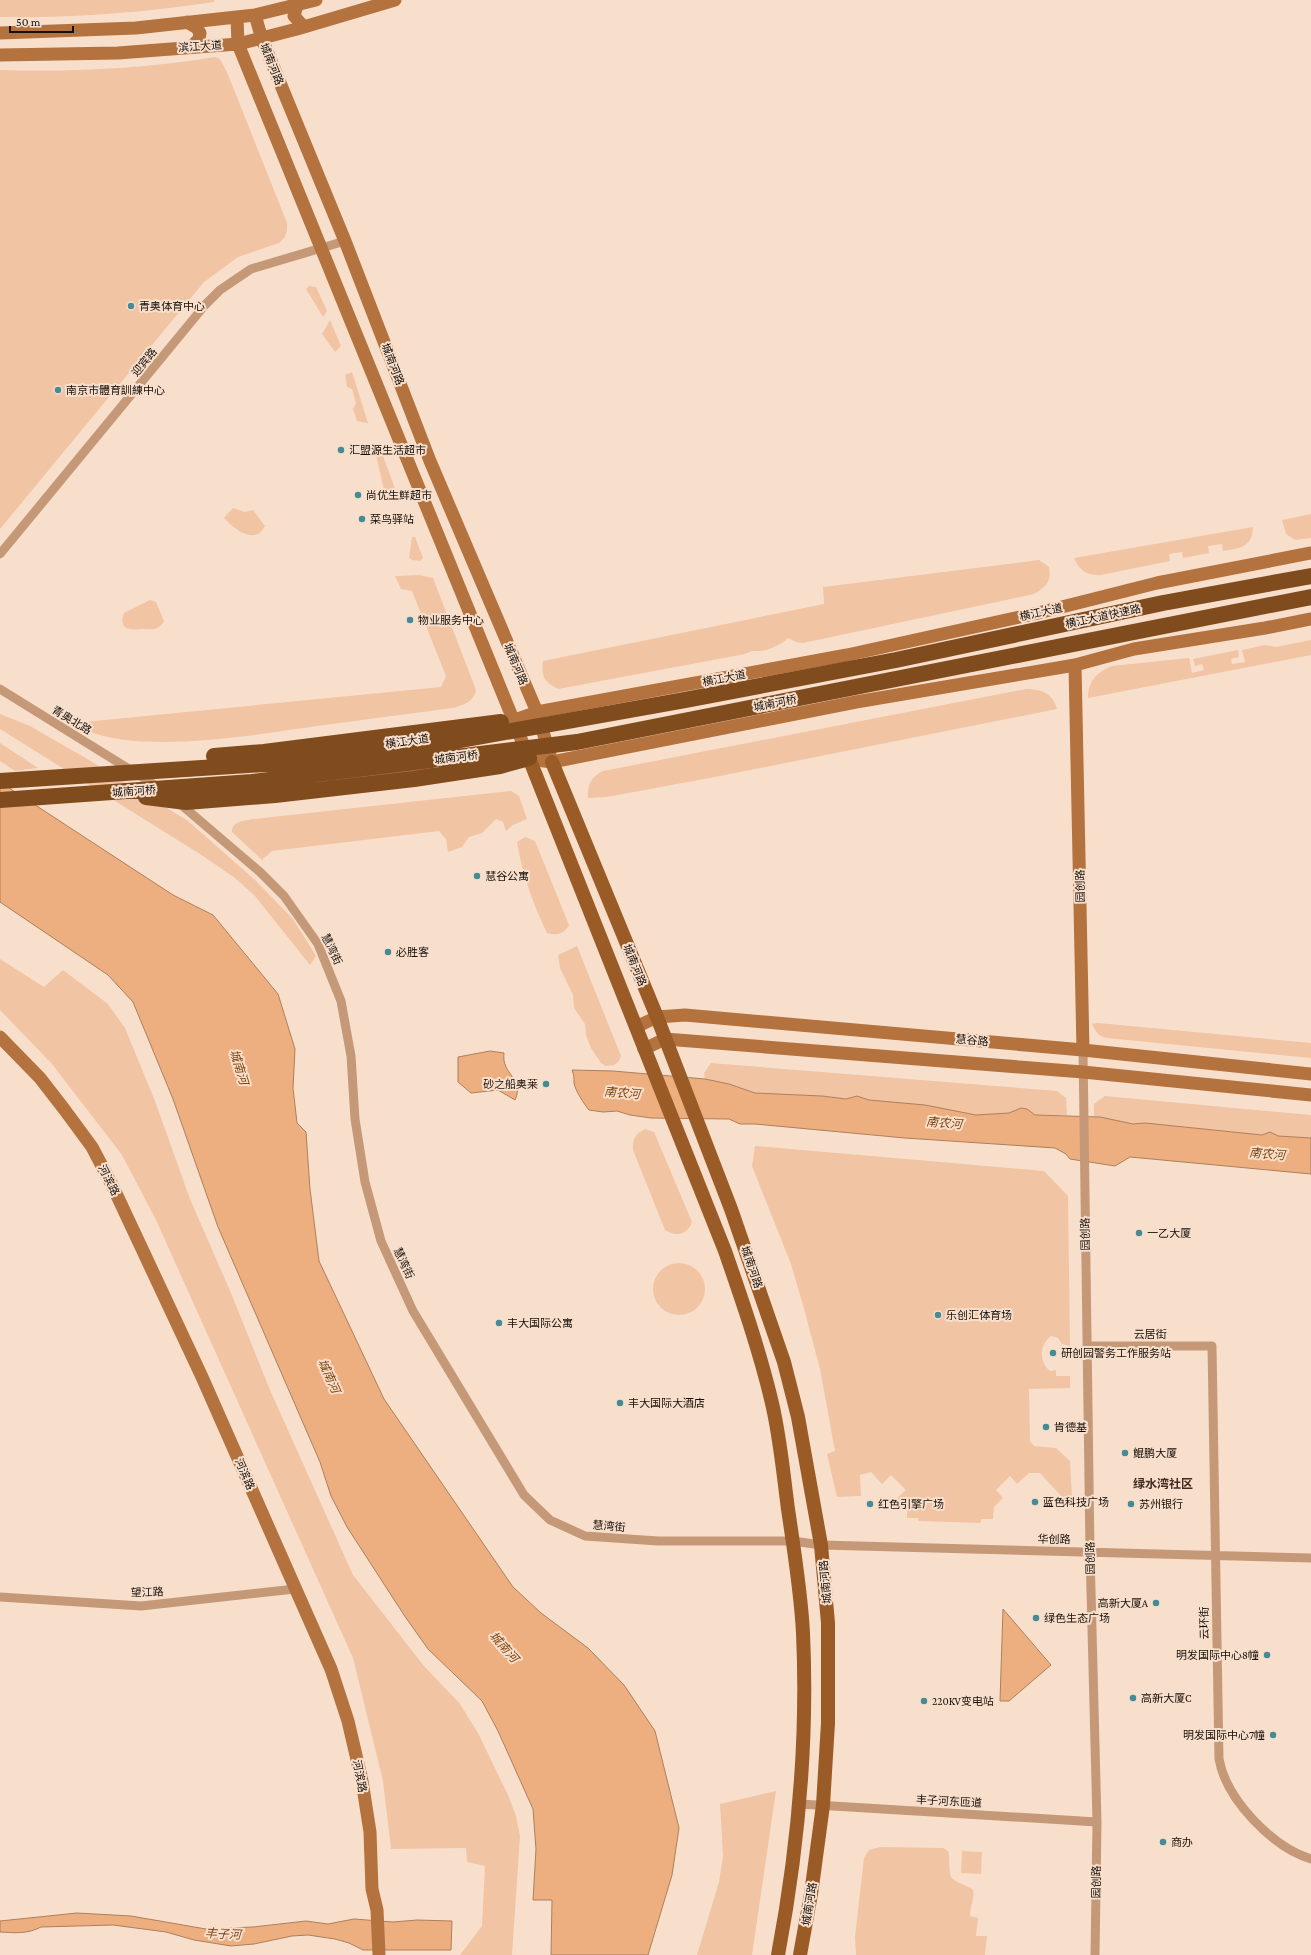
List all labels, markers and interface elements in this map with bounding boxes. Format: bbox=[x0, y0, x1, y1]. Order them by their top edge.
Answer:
scale bar bbox=[10, 8, 73, 34]
text: 50 m bbox=[16, 15, 41, 29]
street label: 滨江大道 bbox=[178, 38, 222, 54]
street label: 城南河路 bbox=[258, 41, 286, 87]
place label: 青奥体育中心 bbox=[139, 300, 205, 312]
marker: 青奥体育中心 bbox=[126, 301, 136, 311]
street label: 城南河路 bbox=[380, 341, 406, 387]
street label: 迎宾路 bbox=[129, 345, 159, 379]
place label: 南京市體育訓練中心 bbox=[66, 384, 165, 396]
marker: 南京市體育訓練中心 bbox=[53, 385, 63, 395]
place label: 汇盟源生活超市 bbox=[349, 444, 426, 456]
marker: 汇盟源生活超市 bbox=[336, 445, 346, 455]
place label: 尚优生鲜超市 bbox=[366, 489, 432, 501]
marker: 尚优生鲜超市 bbox=[353, 490, 363, 500]
place label: 菜鸟驿站 bbox=[370, 513, 414, 525]
marker: 菜鸟驿站 bbox=[357, 514, 367, 524]
street label: 横江大道 bbox=[1018, 601, 1064, 623]
street label: 横江大道快速路 bbox=[1064, 602, 1142, 630]
place label: 物业服务中心 bbox=[418, 614, 484, 626]
marker: 物业服务中心 bbox=[405, 615, 415, 625]
street label: 城南河路 bbox=[502, 641, 530, 687]
street label: 横江大道 bbox=[701, 668, 747, 688]
street label: 城南河桥 bbox=[752, 693, 798, 713]
street label: 青奥北路 bbox=[50, 704, 94, 736]
street label: 横江大道 bbox=[384, 732, 430, 750]
street label: 城南河桥 bbox=[433, 748, 479, 766]
street label: 城南河桥 bbox=[112, 783, 156, 799]
street label: 园创路 bbox=[1074, 869, 1086, 903]
place label: 慧谷公寓 bbox=[485, 870, 529, 882]
marker: 慧谷公寓 bbox=[472, 871, 482, 881]
street label: 慧湾街 bbox=[319, 932, 345, 966]
street label: 城南河路 bbox=[621, 942, 649, 988]
place label: 必胜客 bbox=[396, 946, 429, 958]
marker: 必胜客 bbox=[383, 947, 393, 957]
street label: 慧谷路 bbox=[955, 1033, 989, 1047]
water label: 城南河 bbox=[227, 1048, 252, 1088]
place label: 砂之船奥莱 bbox=[483, 1078, 538, 1090]
marker: 砂之船奥莱 bbox=[541, 1079, 551, 1089]
water label: 南农河 bbox=[603, 1084, 643, 1102]
water label: 南农河 bbox=[925, 1114, 965, 1132]
water label: 南农河 bbox=[1248, 1145, 1288, 1163]
street label: 河滨路 bbox=[96, 1163, 122, 1197]
street label: 园创路 bbox=[1079, 1217, 1091, 1251]
place label: 一乙大厦 bbox=[1147, 1227, 1191, 1239]
marker: 一乙大厦 bbox=[1134, 1228, 1144, 1238]
street label: 城南河路 bbox=[739, 1244, 765, 1290]
street label: 慧湾街 bbox=[392, 1246, 416, 1280]
place label: 乐创汇体育场 bbox=[946, 1309, 1012, 1321]
marker: 乐创汇体育场 bbox=[933, 1310, 943, 1320]
place label: 丰大国际公寓 bbox=[507, 1317, 573, 1329]
marker: 丰大国际公寓 bbox=[494, 1318, 504, 1328]
street label: 云居街 bbox=[1134, 1328, 1167, 1340]
place label: 研创园警务工作服务站 bbox=[1061, 1347, 1171, 1359]
marker: 研创园警务工作服务站 bbox=[1048, 1348, 1058, 1358]
water label: 城南河 bbox=[315, 1357, 344, 1397]
place label: 丰大国际大酒店 bbox=[628, 1397, 705, 1409]
marker: 丰大国际大酒店 bbox=[615, 1398, 625, 1408]
place label: 肯德基 bbox=[1054, 1421, 1087, 1433]
marker: 肯德基 bbox=[1041, 1422, 1051, 1432]
place label: 鲲鹏大厦 bbox=[1133, 1447, 1177, 1459]
marker: 鲲鹏大厦 bbox=[1120, 1448, 1130, 1458]
street label: 河滨路 bbox=[233, 1456, 257, 1492]
district label: 绿水湾社区 bbox=[1133, 1477, 1193, 1491]
place label: 蓝色科技广场 bbox=[1043, 1496, 1109, 1508]
marker: 蓝色科技广场 bbox=[1030, 1497, 1040, 1507]
place label: 红色引擎广场 bbox=[878, 1498, 944, 1510]
place label: 苏州银行 bbox=[1139, 1498, 1183, 1510]
marker: 红色引擎广场 bbox=[865, 1499, 875, 1509]
marker: 苏州银行 bbox=[1126, 1499, 1136, 1509]
street label: 慧湾街 bbox=[592, 1519, 626, 1533]
street label: 华创路 bbox=[1037, 1533, 1071, 1545]
street label: 园创路 bbox=[1084, 1541, 1096, 1575]
street label: 城南河路 bbox=[817, 1560, 833, 1604]
street label: 望江路 bbox=[130, 1585, 164, 1599]
place label: 高新大厦A bbox=[1098, 1597, 1149, 1609]
marker: 高新大厦A bbox=[1151, 1598, 1161, 1608]
street label: 云环街 bbox=[1198, 1606, 1210, 1640]
place label: 绿色生态广场 bbox=[1044, 1612, 1110, 1624]
marker: 绿色生态广场 bbox=[1031, 1613, 1041, 1623]
water label: 城南河 bbox=[487, 1629, 523, 1667]
place label: 明发国际中心8幢 bbox=[1176, 1649, 1259, 1661]
marker: 明发国际中心8幢 bbox=[1262, 1650, 1272, 1660]
place label: 高新大厦C bbox=[1141, 1692, 1192, 1704]
marker: 高新大厦C bbox=[1128, 1693, 1138, 1703]
place label: 220KV变电站 bbox=[932, 1695, 994, 1707]
marker: 220KV变电站 bbox=[919, 1696, 929, 1706]
place label: 明发国际中心7幢 bbox=[1183, 1729, 1265, 1741]
marker: 明发国际中心7幢 bbox=[1268, 1730, 1278, 1740]
street label: 河滨路 bbox=[351, 1759, 369, 1793]
street label: 丰子河东匝道 bbox=[916, 1793, 982, 1809]
place label: 商办 bbox=[1171, 1836, 1193, 1848]
marker: 商办 bbox=[1158, 1837, 1168, 1847]
street label: 园创路 bbox=[1090, 1865, 1102, 1899]
street label: 城南河路 bbox=[800, 1881, 818, 1927]
water label: 丰子河 bbox=[205, 1926, 243, 1942]

